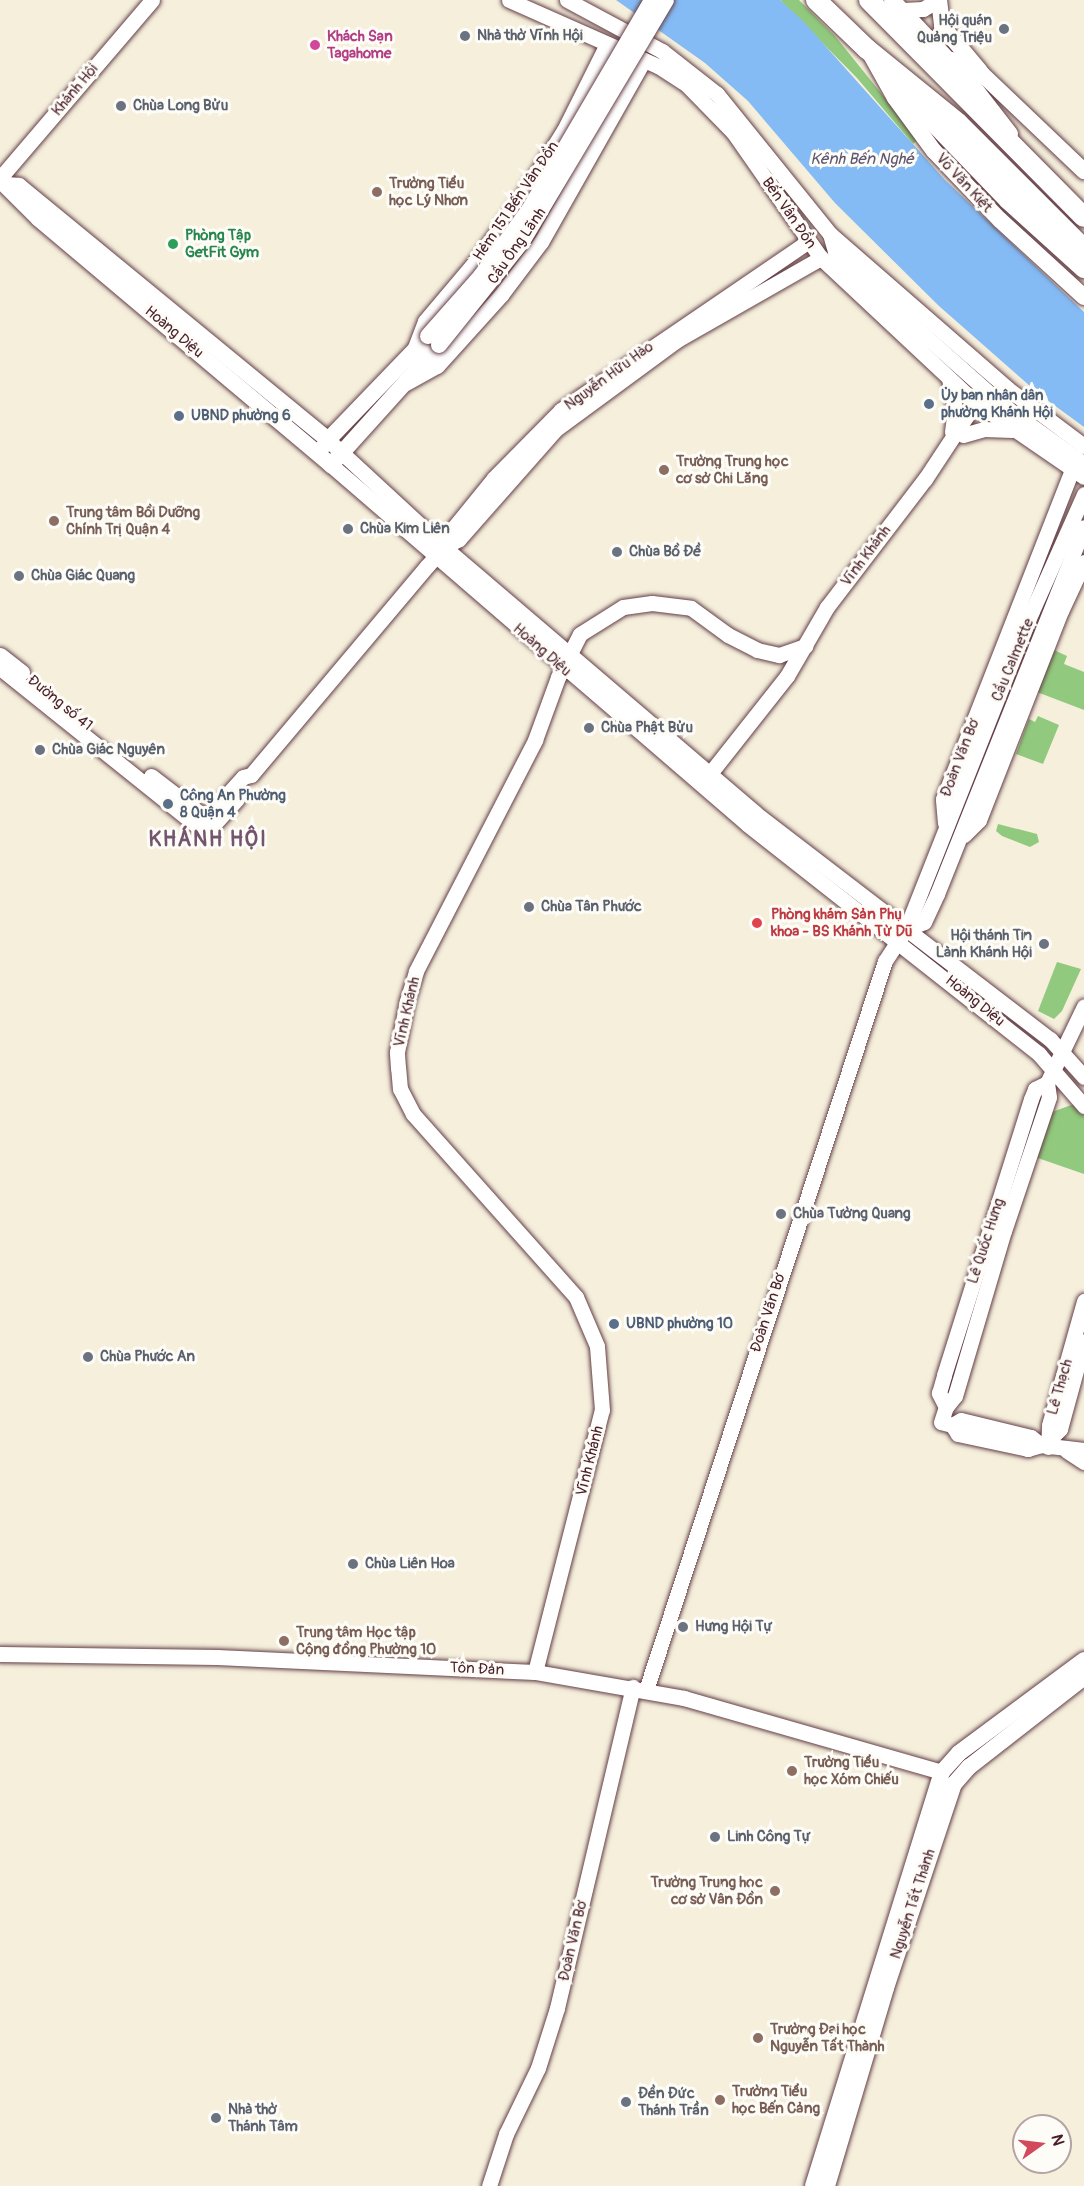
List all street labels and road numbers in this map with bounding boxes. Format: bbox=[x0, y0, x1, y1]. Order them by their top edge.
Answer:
street label: Khánh Hội bbox=[48, 60, 102, 120]
street label: Hẻm 151 Bến Vân Đồn bbox=[469, 138, 563, 264]
street label: Võ Văn Kiệt bbox=[932, 150, 996, 216]
street label: Bến Vân Đồn bbox=[758, 174, 820, 252]
street label: Cầu Ông Lãnh bbox=[484, 204, 550, 288]
street label: Hoàng Diệu bbox=[141, 302, 207, 362]
street label: Nguyễn Hữu Hào bbox=[561, 338, 657, 414]
street label: Vĩnh Khánh bbox=[837, 522, 895, 590]
street label: Cầu Calmette bbox=[988, 616, 1038, 704]
street label: Hoàng Diệu bbox=[509, 620, 575, 680]
street label: Đường số 41 bbox=[24, 671, 96, 735]
street label: Đoàn Văn Bơ bbox=[937, 717, 983, 799]
street label: Hoàng Diệu bbox=[942, 972, 1008, 1030]
street label: Vĩnh Khánh bbox=[390, 975, 424, 1049]
street label: Lê Quốc Hưng bbox=[964, 1196, 1008, 1286]
street label: Đoàn Văn Bơ bbox=[747, 1271, 789, 1355]
street label: Lê Thạch bbox=[1043, 1357, 1077, 1417]
street label: Vĩnh Khánh bbox=[573, 1424, 607, 1498]
street label: Tôn Đản bbox=[449, 1659, 505, 1679]
street label: Nguyễn Tất Thành bbox=[887, 1847, 939, 1961]
street label: Đoàn Văn Bơ bbox=[555, 1899, 591, 1983]

